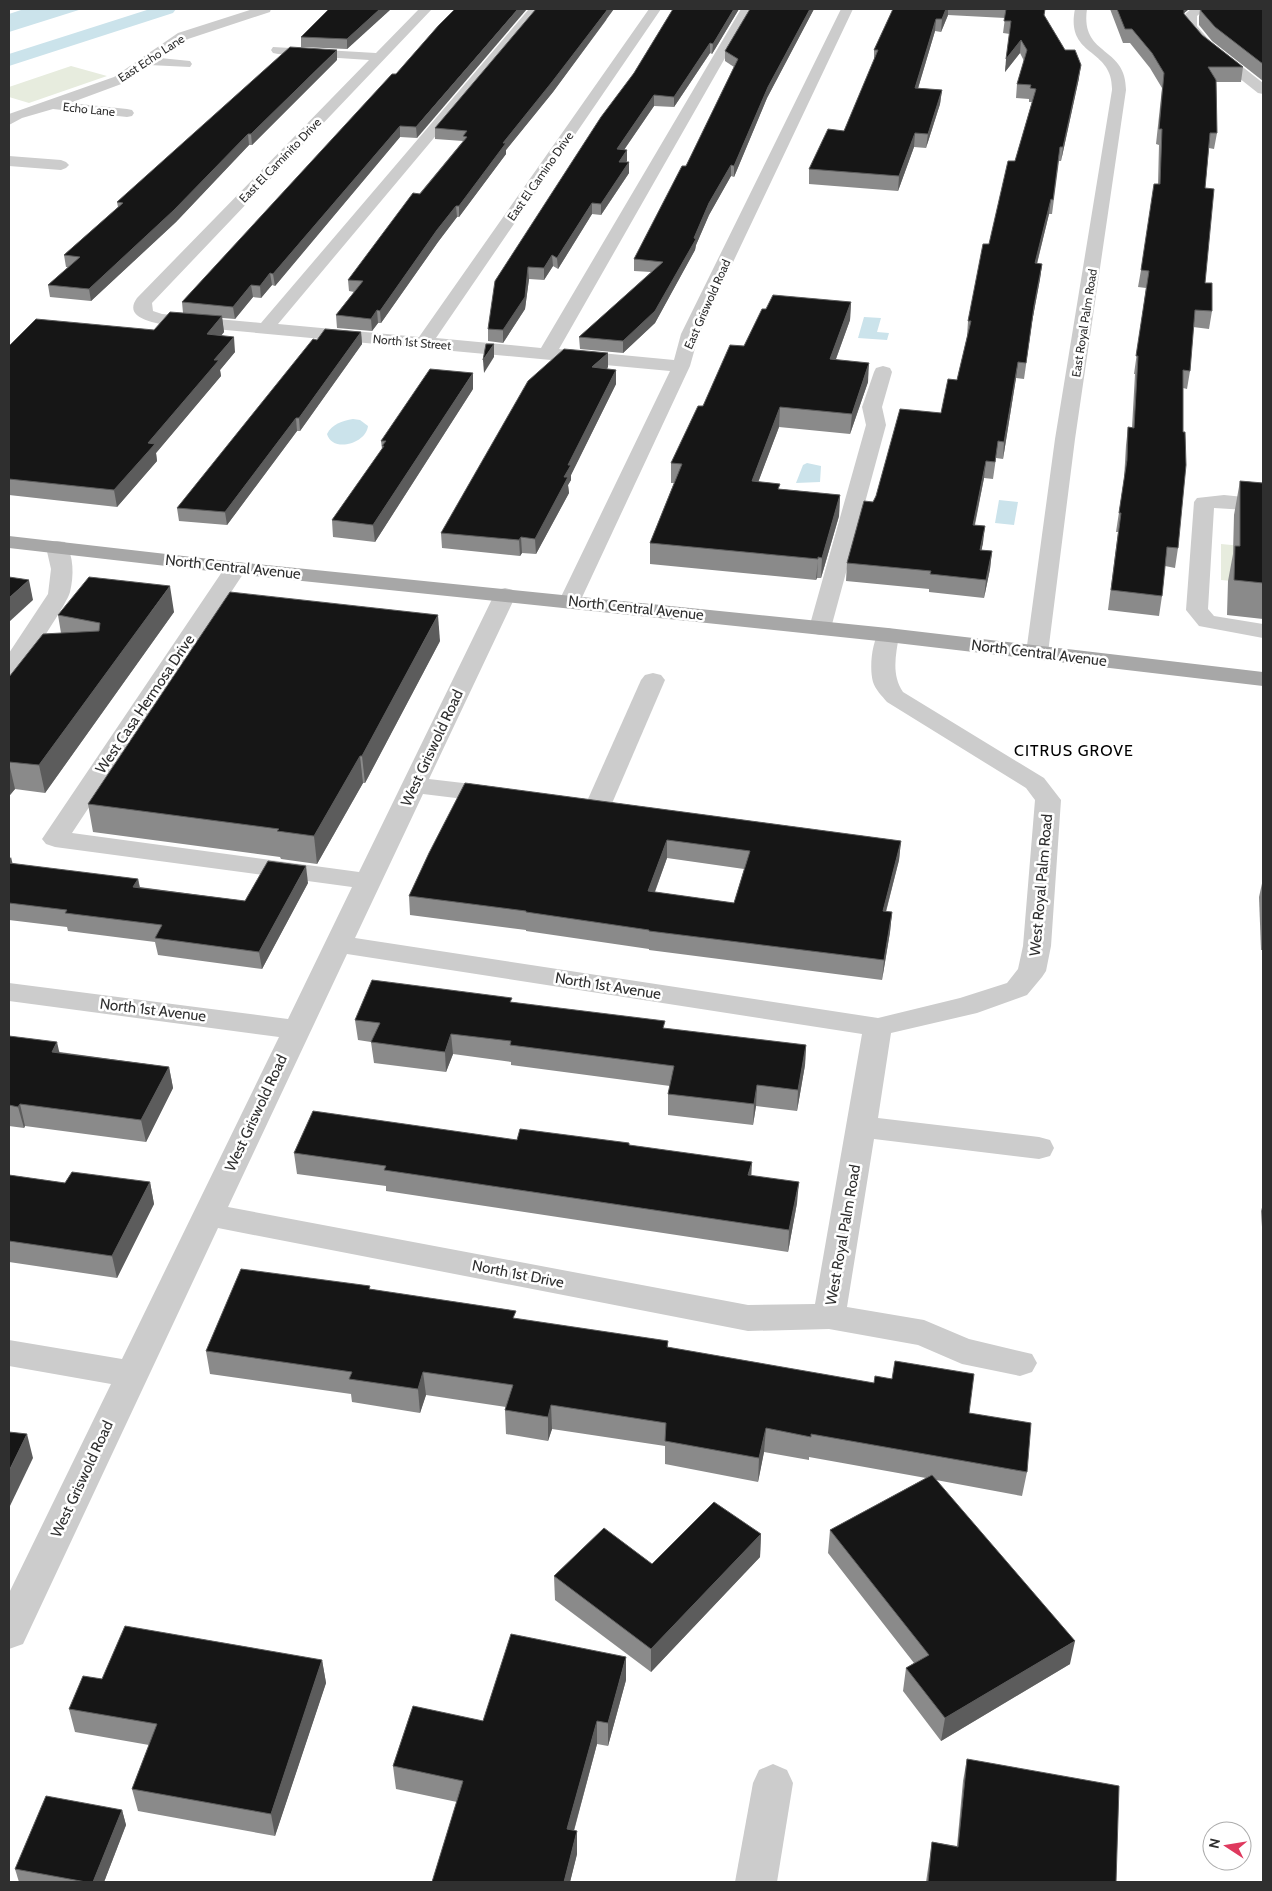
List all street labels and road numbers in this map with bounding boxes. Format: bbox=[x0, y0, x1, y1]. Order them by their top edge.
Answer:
street label: East Echo Lane bbox=[115, 31, 187, 85]
street label: Echo Lane bbox=[62, 99, 116, 119]
street label: East El Caminito Drive bbox=[236, 115, 324, 205]
street label: East El Camino Drive bbox=[504, 129, 576, 223]
street label: East Griswold Road bbox=[680, 257, 734, 351]
street label: East Royal Palm Road bbox=[1068, 268, 1100, 378]
street label: North 1st Street bbox=[372, 331, 452, 353]
street label: North Central Avenue bbox=[164, 551, 302, 583]
street label: North Central Avenue bbox=[567, 592, 705, 624]
street label: West Casa Hermosa Drive bbox=[92, 631, 198, 777]
street label: North Central Avenue bbox=[970, 636, 1108, 670]
street label: West Griswold Road bbox=[397, 687, 467, 809]
street label: West Royal Palm Road bbox=[1026, 813, 1056, 957]
street label: North 1st Avenue bbox=[554, 969, 663, 1003]
street label: North 1st Avenue bbox=[99, 995, 208, 1025]
street label: West Griswold Road bbox=[221, 1052, 291, 1174]
street label: West Royal Palm Road bbox=[822, 1163, 864, 1307]
street label: North 1st Drive bbox=[471, 1256, 566, 1292]
street label: West Griswold Road bbox=[47, 1418, 117, 1540]

